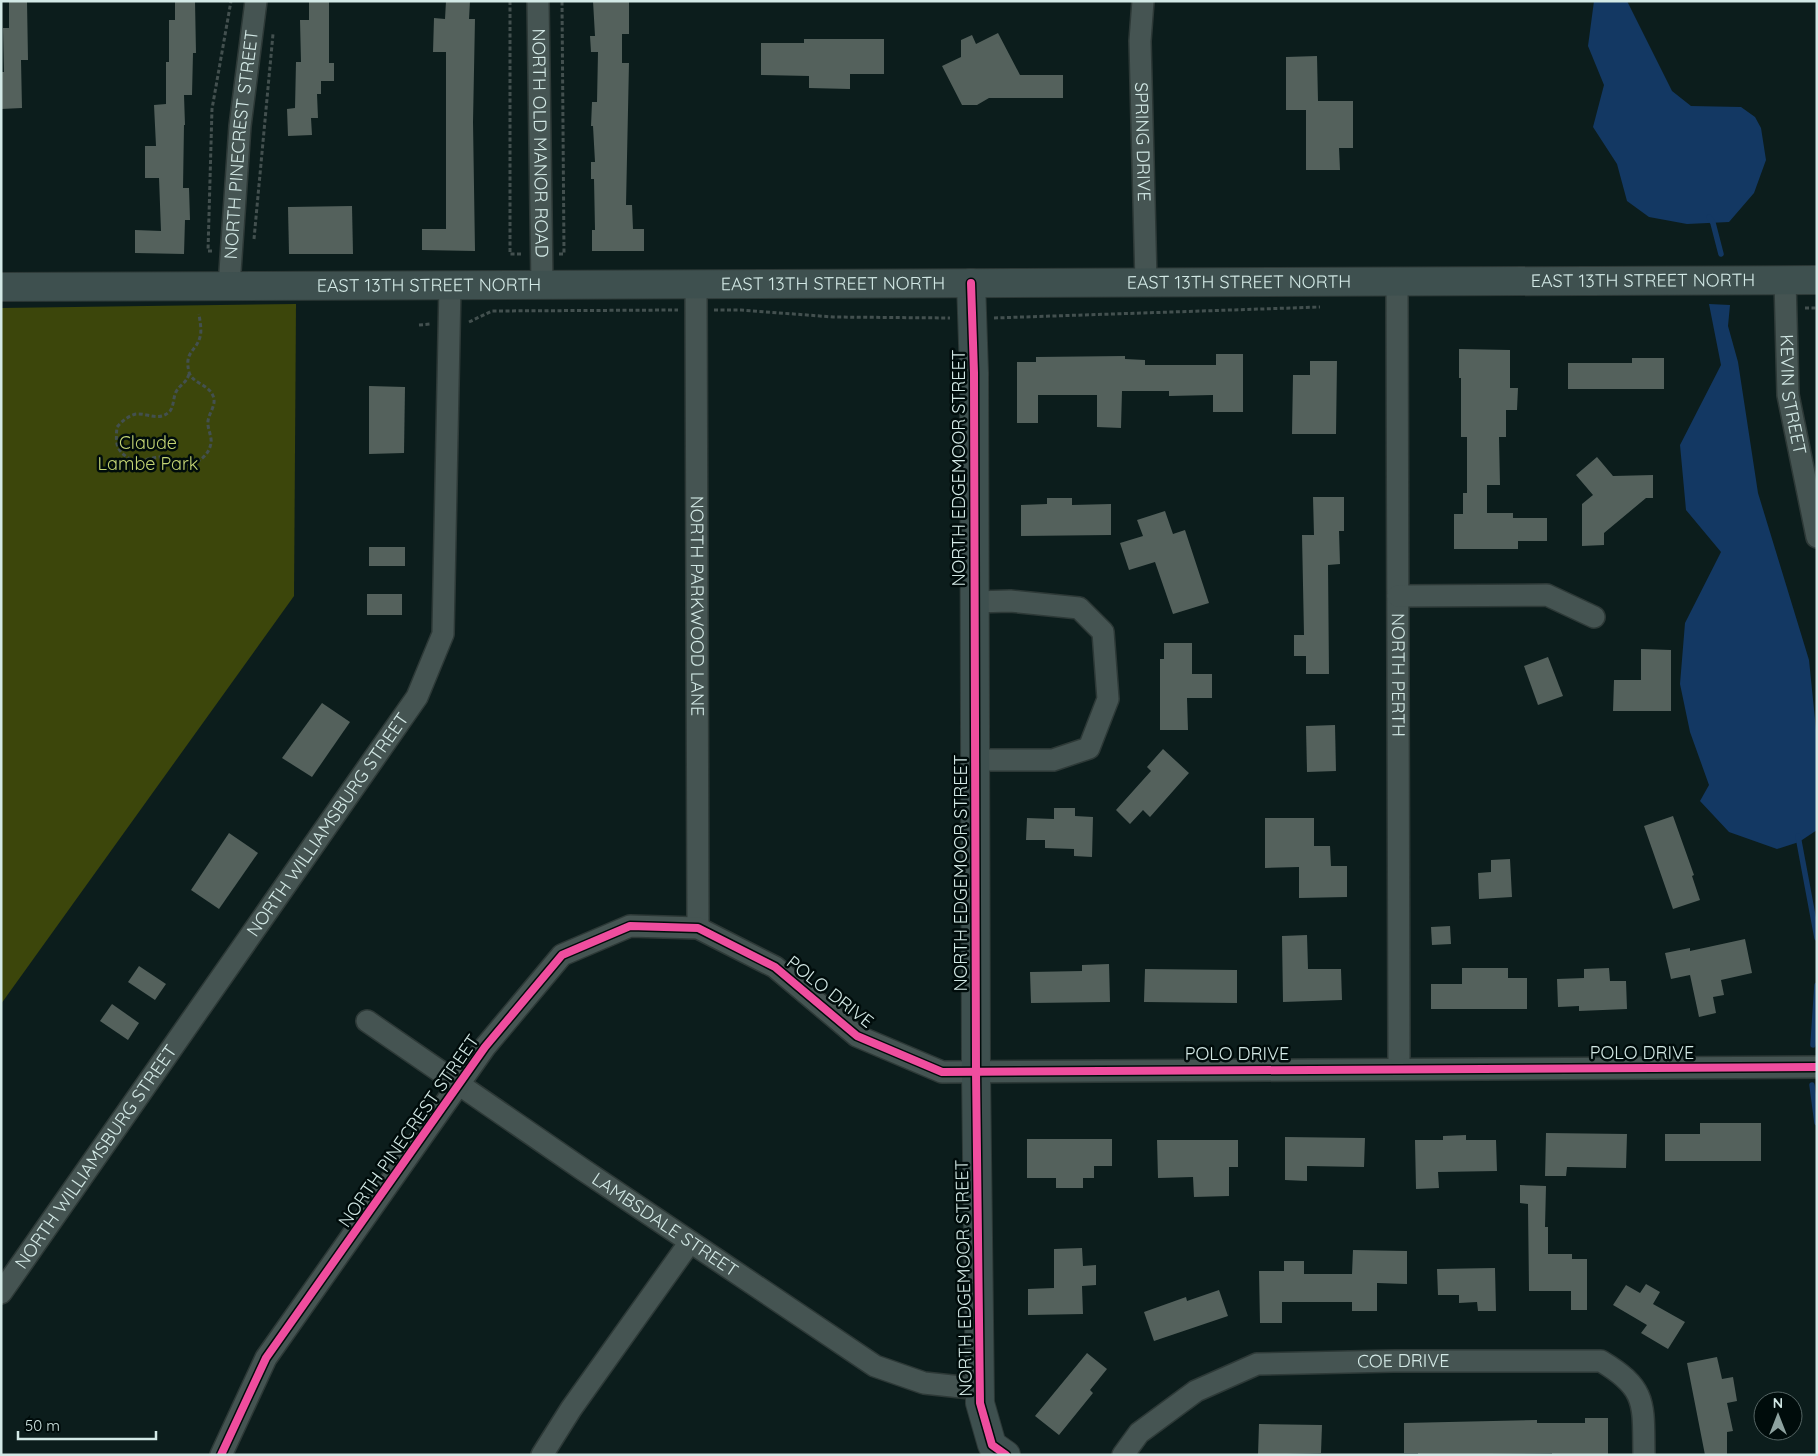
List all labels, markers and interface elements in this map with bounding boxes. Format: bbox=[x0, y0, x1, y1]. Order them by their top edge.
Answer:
street label: NORTH PINECREST STREET bbox=[219, 28, 263, 260]
street label: NORTH OLD MANOR ROAD bbox=[527, 28, 554, 258]
street label: SPRING DRIVE bbox=[1130, 82, 1156, 202]
street label: EAST 13TH STREET NORTH bbox=[1531, 268, 1755, 292]
street label: EAST 13TH STREET NORTH bbox=[1127, 270, 1351, 294]
street label: EAST 13TH STREET NORTH bbox=[721, 271, 945, 295]
street label: EAST 13TH STREET NORTH bbox=[317, 273, 541, 297]
street label: KEVIN STREET bbox=[1775, 334, 1812, 457]
street label: NORTH EDGEMOOR STREET bbox=[947, 349, 970, 587]
park label: Claude Lambe Park bbox=[98, 431, 199, 475]
street label: NORTH PARKWOOD LANE bbox=[686, 496, 709, 716]
street label: NORTH PERTH bbox=[1387, 613, 1410, 737]
street label: NORTH WILLIAMSBURG STREET bbox=[241, 708, 414, 941]
street label: NORTH EDGEMOOR STREET bbox=[949, 754, 972, 992]
street label: POLO DRIVE bbox=[782, 950, 878, 1033]
street label: NORTH PINECREST STREET bbox=[333, 1030, 484, 1232]
street label: NORTH WILLIAMSBURG STREET bbox=[9, 1040, 182, 1273]
street label: POLO DRIVE bbox=[1590, 1041, 1694, 1064]
street label: POLO DRIVE bbox=[1185, 1042, 1289, 1065]
street label: NORTH EDGEMOOR STREET bbox=[950, 1159, 977, 1397]
street label: LAMBSDALE STREET bbox=[588, 1167, 743, 1282]
street label: COE DRIVE bbox=[1357, 1349, 1449, 1373]
north arrow bbox=[1753, 1391, 1803, 1441]
text: N bbox=[1773, 1394, 1783, 1412]
scale bar bbox=[18, 1408, 155, 1440]
text: 50 m bbox=[25, 1416, 60, 1435]

